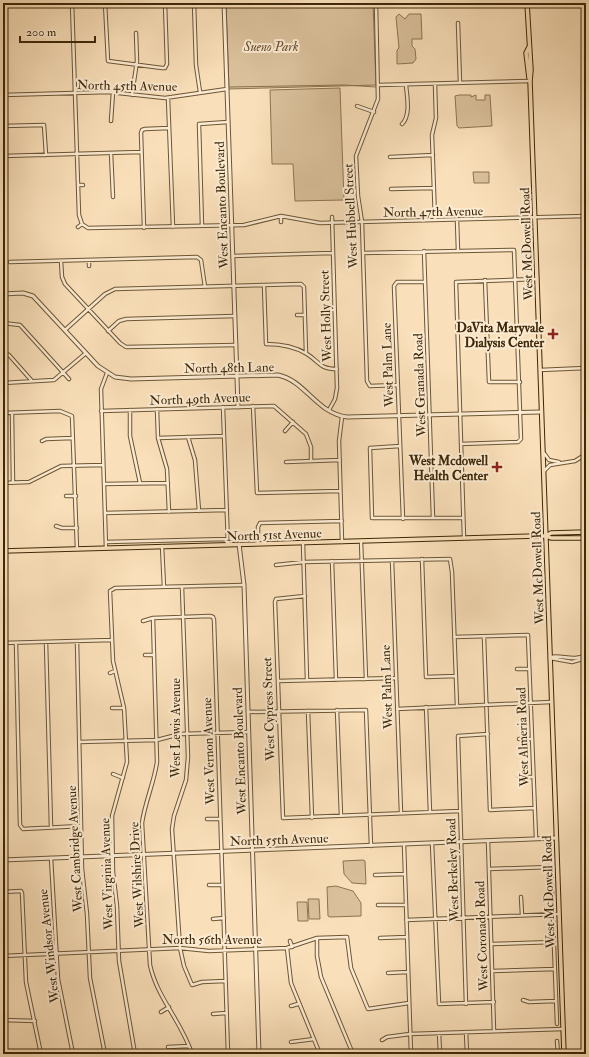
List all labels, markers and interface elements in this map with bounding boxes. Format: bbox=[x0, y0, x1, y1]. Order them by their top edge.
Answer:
scale bar bbox=[20, 18, 95, 44]
text: 200 m bbox=[26, 25, 57, 40]
park label: Sueno Park bbox=[243, 39, 298, 55]
street label: North 45th Avenue bbox=[77, 77, 178, 95]
street label: West Encanto Boulevard bbox=[212, 140, 232, 270]
street label: West Hubbell Street bbox=[340, 163, 362, 270]
street label: West McDowell Road bbox=[517, 187, 537, 302]
street label: North 47th Avenue bbox=[383, 203, 484, 221]
street label: West Holly Street bbox=[316, 270, 337, 363]
place label: DaVita Maryvale Dialysis Center bbox=[456, 320, 545, 352]
street label: West Palm Lane bbox=[379, 322, 398, 409]
marker: DaVita Maryvale Dialysis Center bbox=[547, 328, 559, 340]
street label: West Granada Road bbox=[410, 332, 430, 438]
street label: North 48th Lane bbox=[184, 359, 275, 377]
street label: North 49th Avenue bbox=[149, 389, 251, 409]
place label: West Mcdowell Health Center bbox=[408, 453, 489, 484]
marker: West Mcdowell Health Center bbox=[491, 461, 503, 473]
street label: West McDowell Road bbox=[528, 511, 548, 626]
street label: North 51st Avenue bbox=[226, 525, 323, 545]
street label: West Palm Lane bbox=[378, 644, 397, 731]
street label: West Cypress Street bbox=[259, 657, 280, 762]
street label: West Lewis Avenue bbox=[168, 677, 184, 779]
street label: West Encanto Boulevard bbox=[230, 686, 250, 816]
street label: West Almeria Road bbox=[513, 686, 533, 788]
street label: West Vernon Avenue bbox=[199, 697, 219, 806]
street label: West Cambridge Avenue bbox=[64, 785, 86, 914]
street label: West Virginia Avenue bbox=[97, 817, 117, 931]
street label: West Berkeley Road bbox=[443, 817, 464, 923]
street label: West Wilshire Drive bbox=[126, 821, 148, 929]
street label: North 55th Avenue bbox=[229, 830, 329, 850]
street label: West McDowell Road bbox=[539, 835, 559, 950]
street label: West Coronado Road bbox=[472, 880, 492, 992]
street label: West Windsor Avenue bbox=[35, 888, 63, 1005]
street label: North 56th Avenue bbox=[162, 932, 262, 948]

